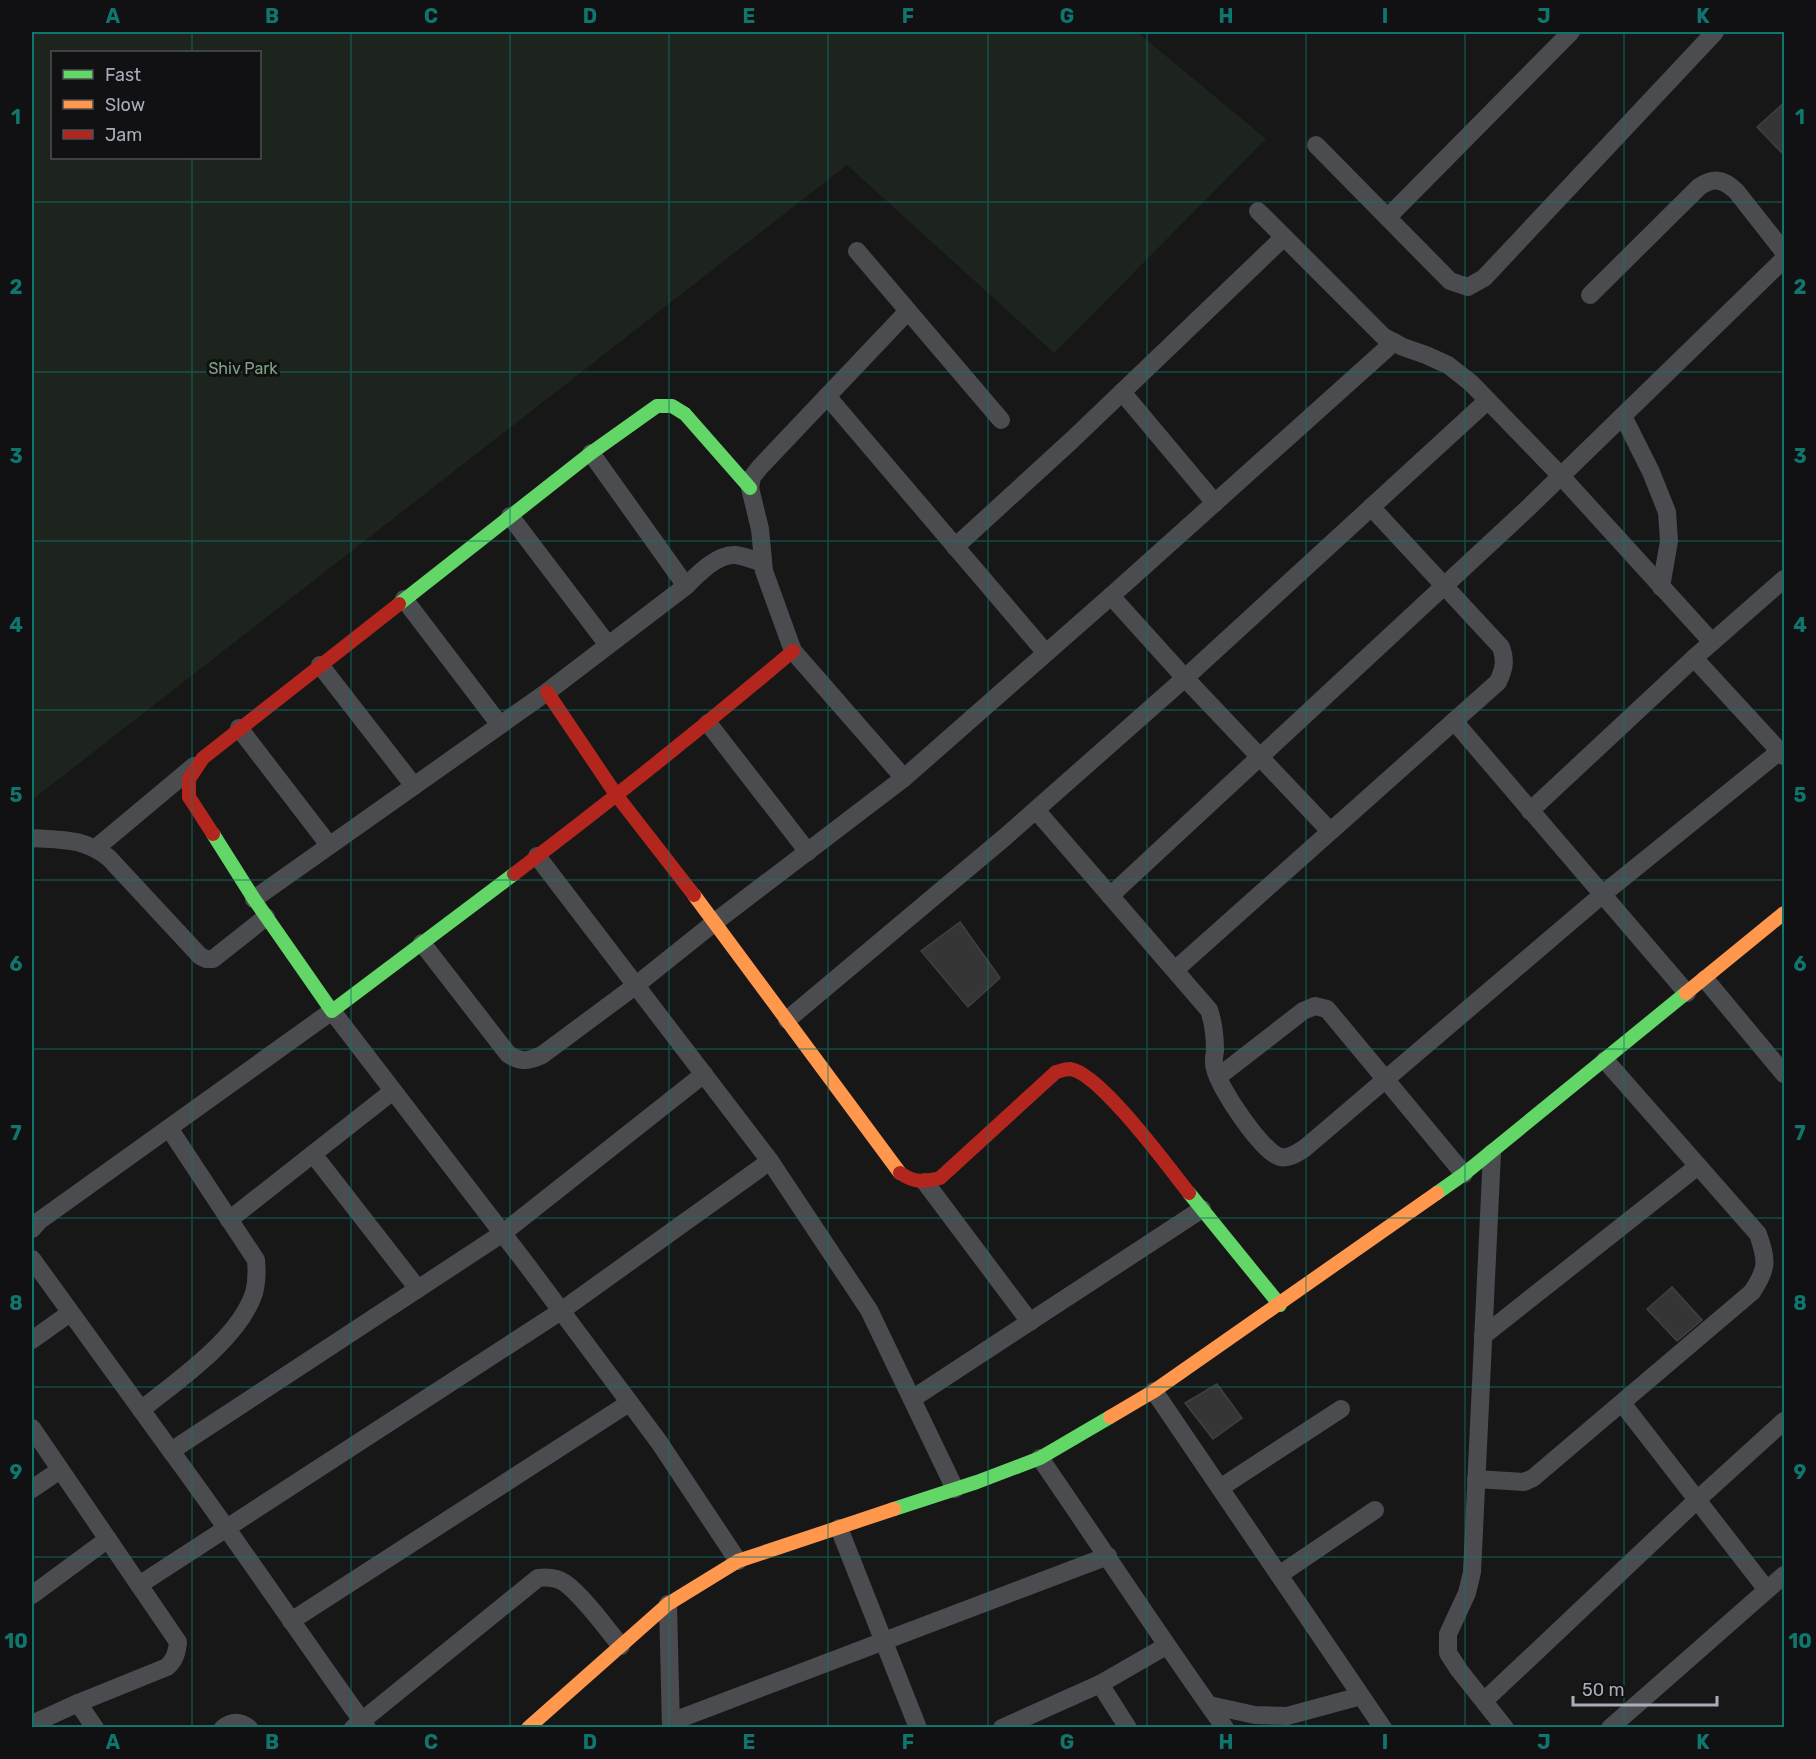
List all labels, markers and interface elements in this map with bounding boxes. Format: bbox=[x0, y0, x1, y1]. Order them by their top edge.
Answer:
text: A bbox=[106, 4, 121, 28]
text: B bbox=[265, 4, 279, 28]
text: C bbox=[424, 4, 438, 28]
text: D bbox=[583, 4, 597, 28]
text: E bbox=[743, 4, 755, 28]
text: F bbox=[902, 4, 914, 28]
text: G bbox=[1060, 4, 1074, 28]
text: H bbox=[1219, 4, 1233, 28]
text: I bbox=[1382, 4, 1388, 28]
text: J bbox=[1537, 4, 1551, 28]
text: K bbox=[1696, 4, 1710, 28]
legend bbox=[51, 51, 261, 159]
text: Fast bbox=[105, 64, 141, 86]
text: Slow bbox=[105, 94, 145, 116]
text: 1 bbox=[11, 105, 21, 129]
text: 1 bbox=[1795, 105, 1805, 129]
text: Jam bbox=[105, 124, 142, 146]
text: 2 bbox=[10, 275, 23, 299]
text: 2 bbox=[1794, 275, 1807, 299]
park label: Shiv Park bbox=[208, 359, 278, 378]
text: 3 bbox=[9, 444, 23, 468]
text: 3 bbox=[1793, 444, 1807, 468]
text: 4 bbox=[9, 613, 23, 637]
text: 4 bbox=[1793, 613, 1807, 637]
text: 5 bbox=[10, 783, 23, 807]
text: 5 bbox=[1794, 783, 1807, 807]
text: 6 bbox=[9, 952, 23, 976]
text: 6 bbox=[1793, 952, 1807, 976]
text: 7 bbox=[10, 1121, 22, 1145]
text: 7 bbox=[1794, 1121, 1806, 1145]
text: 8 bbox=[9, 1291, 23, 1315]
text: 8 bbox=[1793, 1291, 1807, 1315]
text: 9 bbox=[10, 1460, 23, 1484]
text: 9 bbox=[1794, 1460, 1807, 1484]
text: 10 bbox=[4, 1629, 28, 1653]
text: 10 bbox=[1788, 1629, 1812, 1653]
scale bar bbox=[1573, 1669, 1717, 1707]
text: 50 m bbox=[1582, 1679, 1625, 1701]
text: A bbox=[106, 1730, 121, 1754]
text: B bbox=[265, 1730, 279, 1754]
text: C bbox=[424, 1730, 438, 1754]
text: D bbox=[583, 1730, 597, 1754]
text: E bbox=[743, 1730, 755, 1754]
text: F bbox=[902, 1730, 914, 1754]
text: G bbox=[1060, 1730, 1074, 1754]
text: H bbox=[1219, 1730, 1233, 1754]
text: I bbox=[1382, 1730, 1388, 1754]
text: J bbox=[1537, 1730, 1551, 1754]
text: K bbox=[1696, 1730, 1710, 1754]

